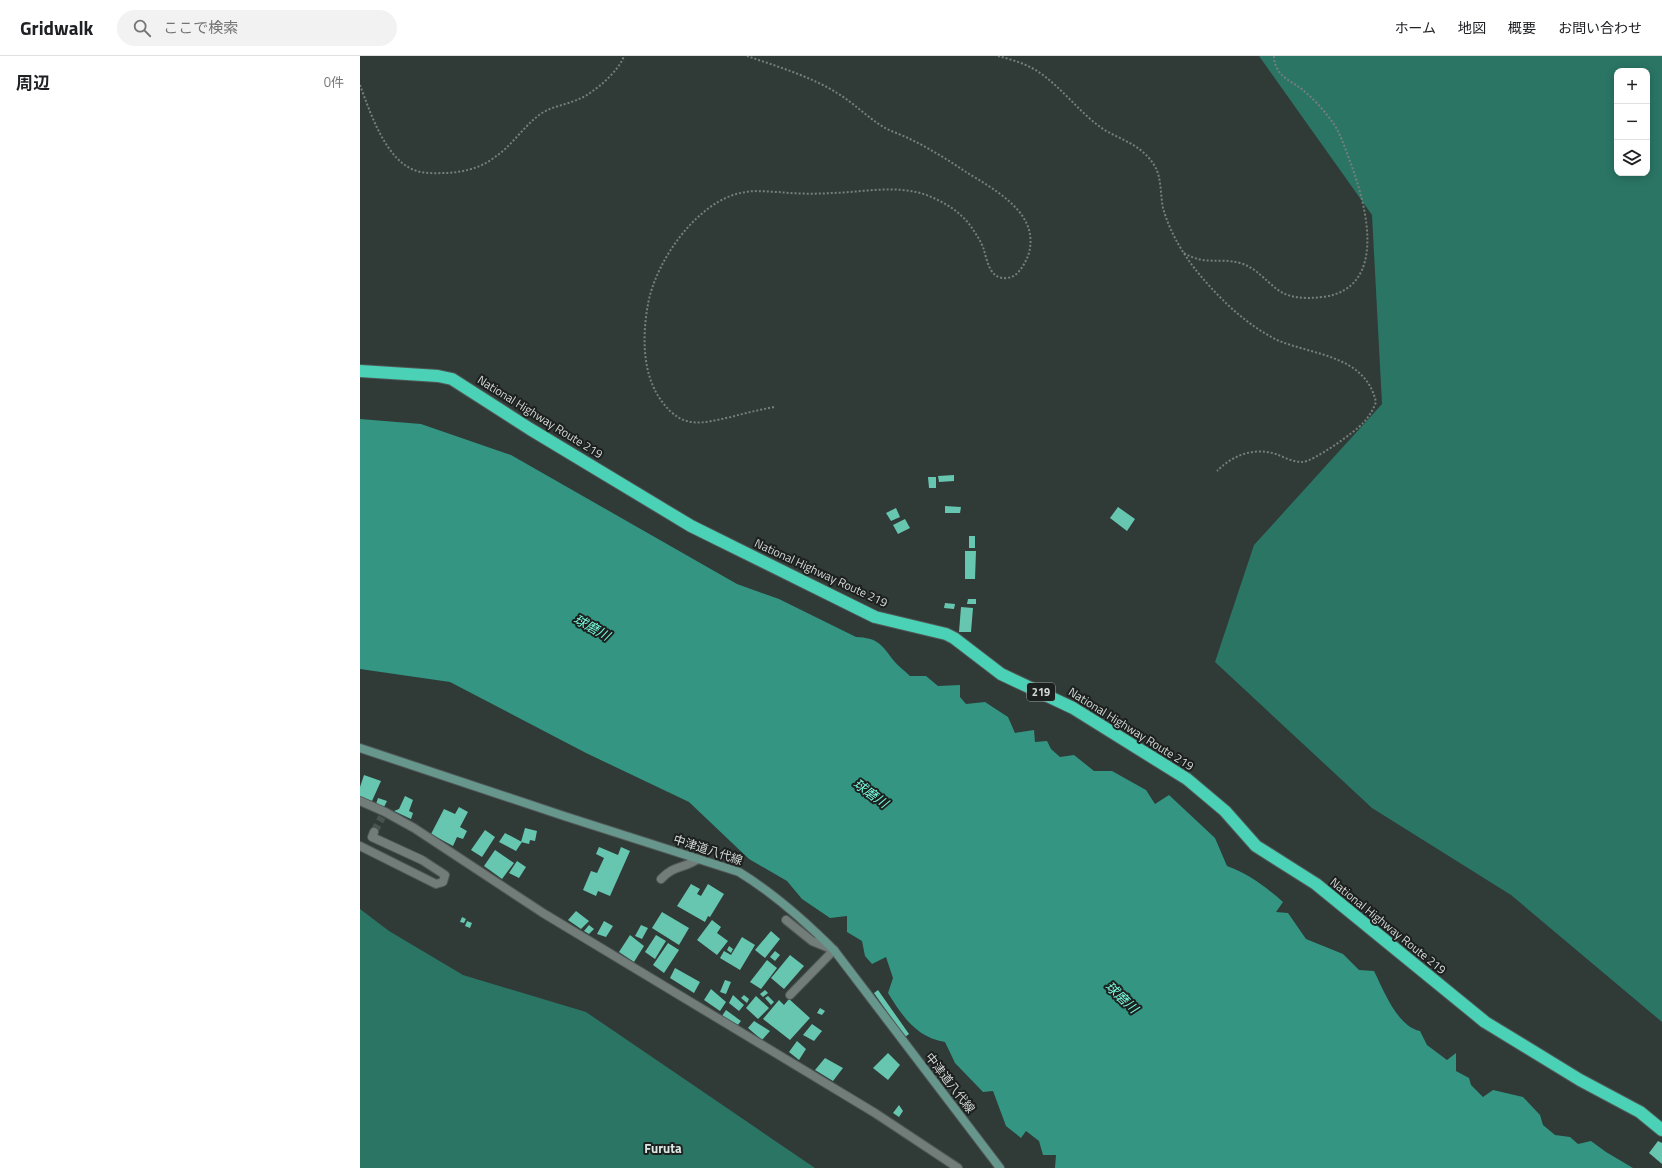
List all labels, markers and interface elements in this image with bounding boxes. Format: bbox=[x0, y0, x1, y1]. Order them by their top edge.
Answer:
search box bbox=[117, 10, 397, 46]
text: Gridwalk bbox=[20, 13, 93, 42]
text: ここで検索 bbox=[163, 16, 238, 39]
icon: search bbox=[131, 17, 153, 39]
text: ホーム bbox=[1394, 17, 1436, 38]
text: 地図 bbox=[1458, 17, 1486, 38]
text: 概要 bbox=[1508, 17, 1536, 38]
text: お問い合わせ bbox=[1558, 17, 1642, 38]
map controls bbox=[1614, 68, 1650, 176]
button: + bbox=[1614, 68, 1650, 104]
text: 周辺 bbox=[16, 70, 50, 96]
text: 0件 bbox=[324, 72, 344, 92]
button: − bbox=[1614, 104, 1650, 140]
button: layers bbox=[1614, 140, 1650, 176]
street label: National Highway Route 219 bbox=[474, 370, 607, 463]
street label: National Highway Route 219 bbox=[751, 533, 891, 612]
water label: 球磨川 bbox=[570, 609, 616, 646]
street label: National Highway Route 219 bbox=[1065, 682, 1198, 775]
road number: 219 bbox=[1027, 683, 1055, 701]
water label: 球磨川 bbox=[849, 773, 894, 814]
street label: 中津道八代線 bbox=[671, 829, 745, 870]
street label: National Highway Route 219 bbox=[1326, 873, 1451, 979]
water label: 球磨川 bbox=[1101, 976, 1145, 1019]
street label: 中津道八代線 bbox=[921, 1048, 980, 1117]
district label: Furuta bbox=[644, 1138, 682, 1158]

